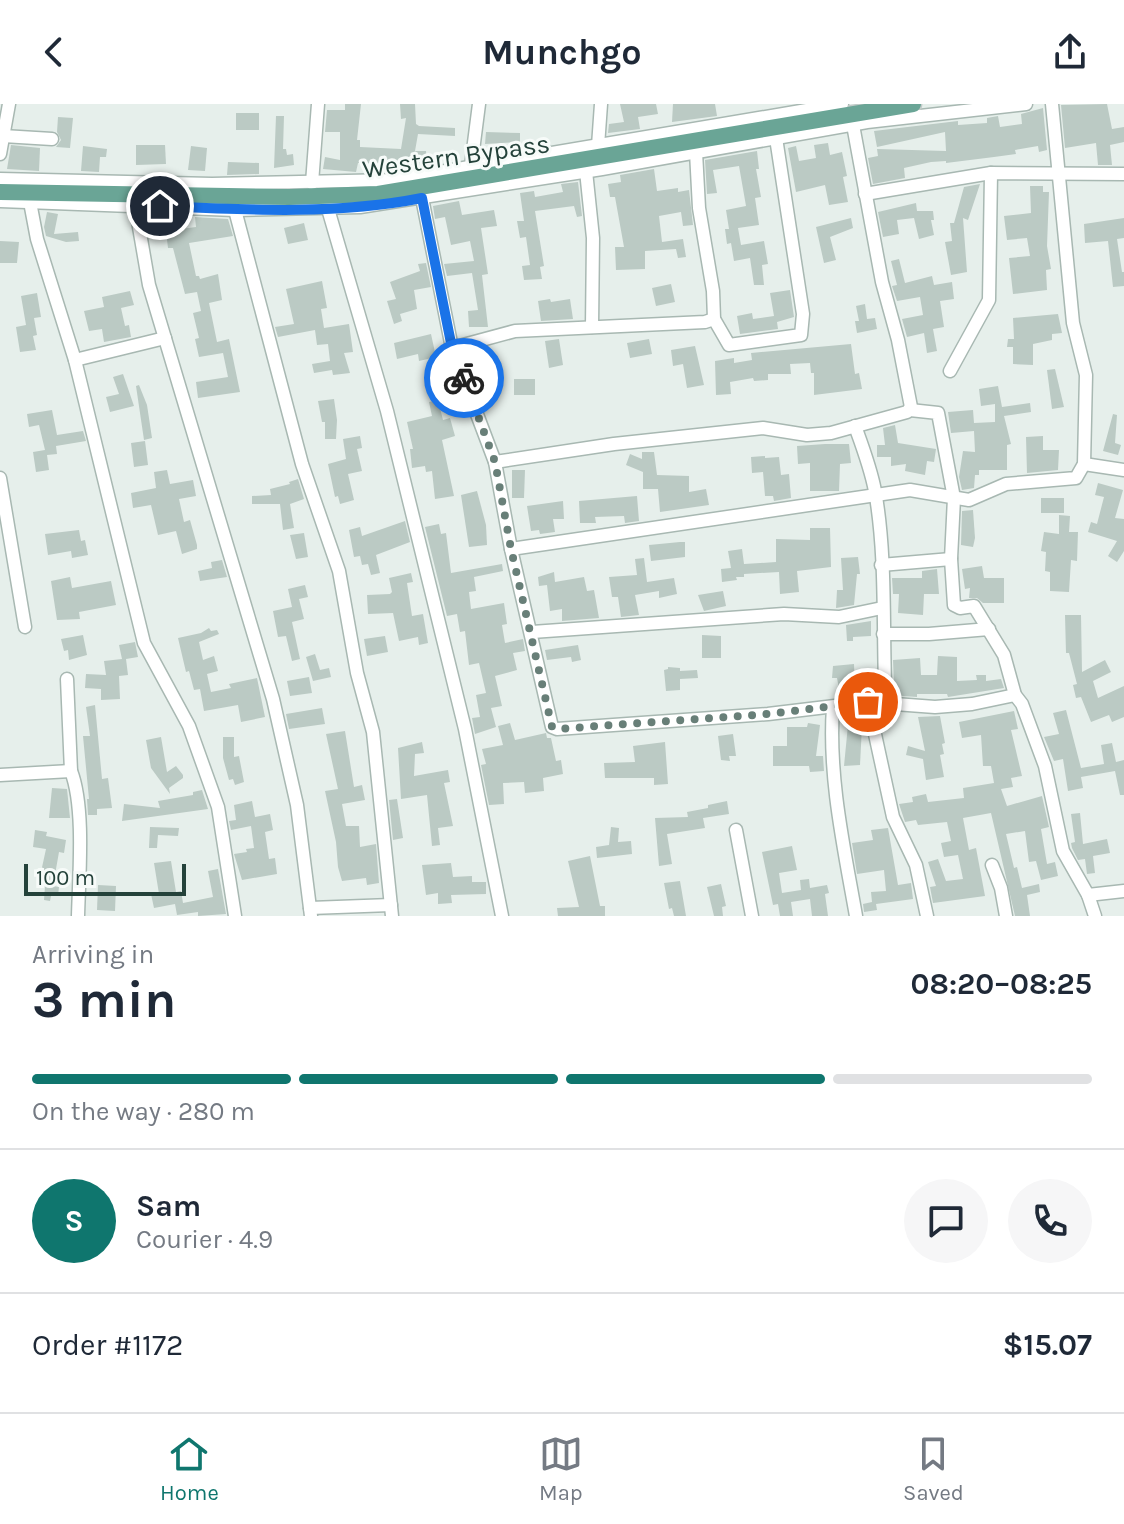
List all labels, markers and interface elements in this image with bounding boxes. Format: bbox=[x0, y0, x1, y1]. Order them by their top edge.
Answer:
icon: back bbox=[32, 30, 76, 74]
icon: share bbox=[1048, 30, 1092, 74]
text: Munchgo bbox=[482, 31, 642, 73]
street label: Western Bypass bbox=[360, 128, 552, 185]
pin bbox=[126, 172, 194, 240]
icon: home bbox=[138, 184, 182, 228]
courier bbox=[424, 338, 504, 418]
icon: bike bbox=[442, 356, 486, 400]
pin bbox=[834, 668, 902, 736]
icon: bag bbox=[846, 680, 890, 724]
scale bar bbox=[24, 860, 186, 896]
text: 100 m bbox=[36, 865, 95, 891]
text: Arriving in bbox=[32, 939, 154, 970]
text: 08:20–08:25 bbox=[911, 966, 1092, 1002]
text: 3 min bbox=[32, 969, 176, 1030]
text: On the way · 280 m bbox=[32, 1096, 255, 1127]
button: chat bbox=[904, 1179, 988, 1263]
button: phone bbox=[1008, 1179, 1092, 1263]
text: Sam bbox=[136, 1188, 201, 1224]
text: S bbox=[64, 1203, 84, 1239]
text: Courier · 4.9 bbox=[136, 1224, 273, 1255]
text: Order #1172 bbox=[32, 1327, 183, 1363]
text: $15.07 bbox=[1003, 1327, 1092, 1363]
tab: Home bbox=[160, 1432, 219, 1506]
tab: Map bbox=[539, 1432, 583, 1506]
tab: Saved bbox=[903, 1432, 964, 1506]

